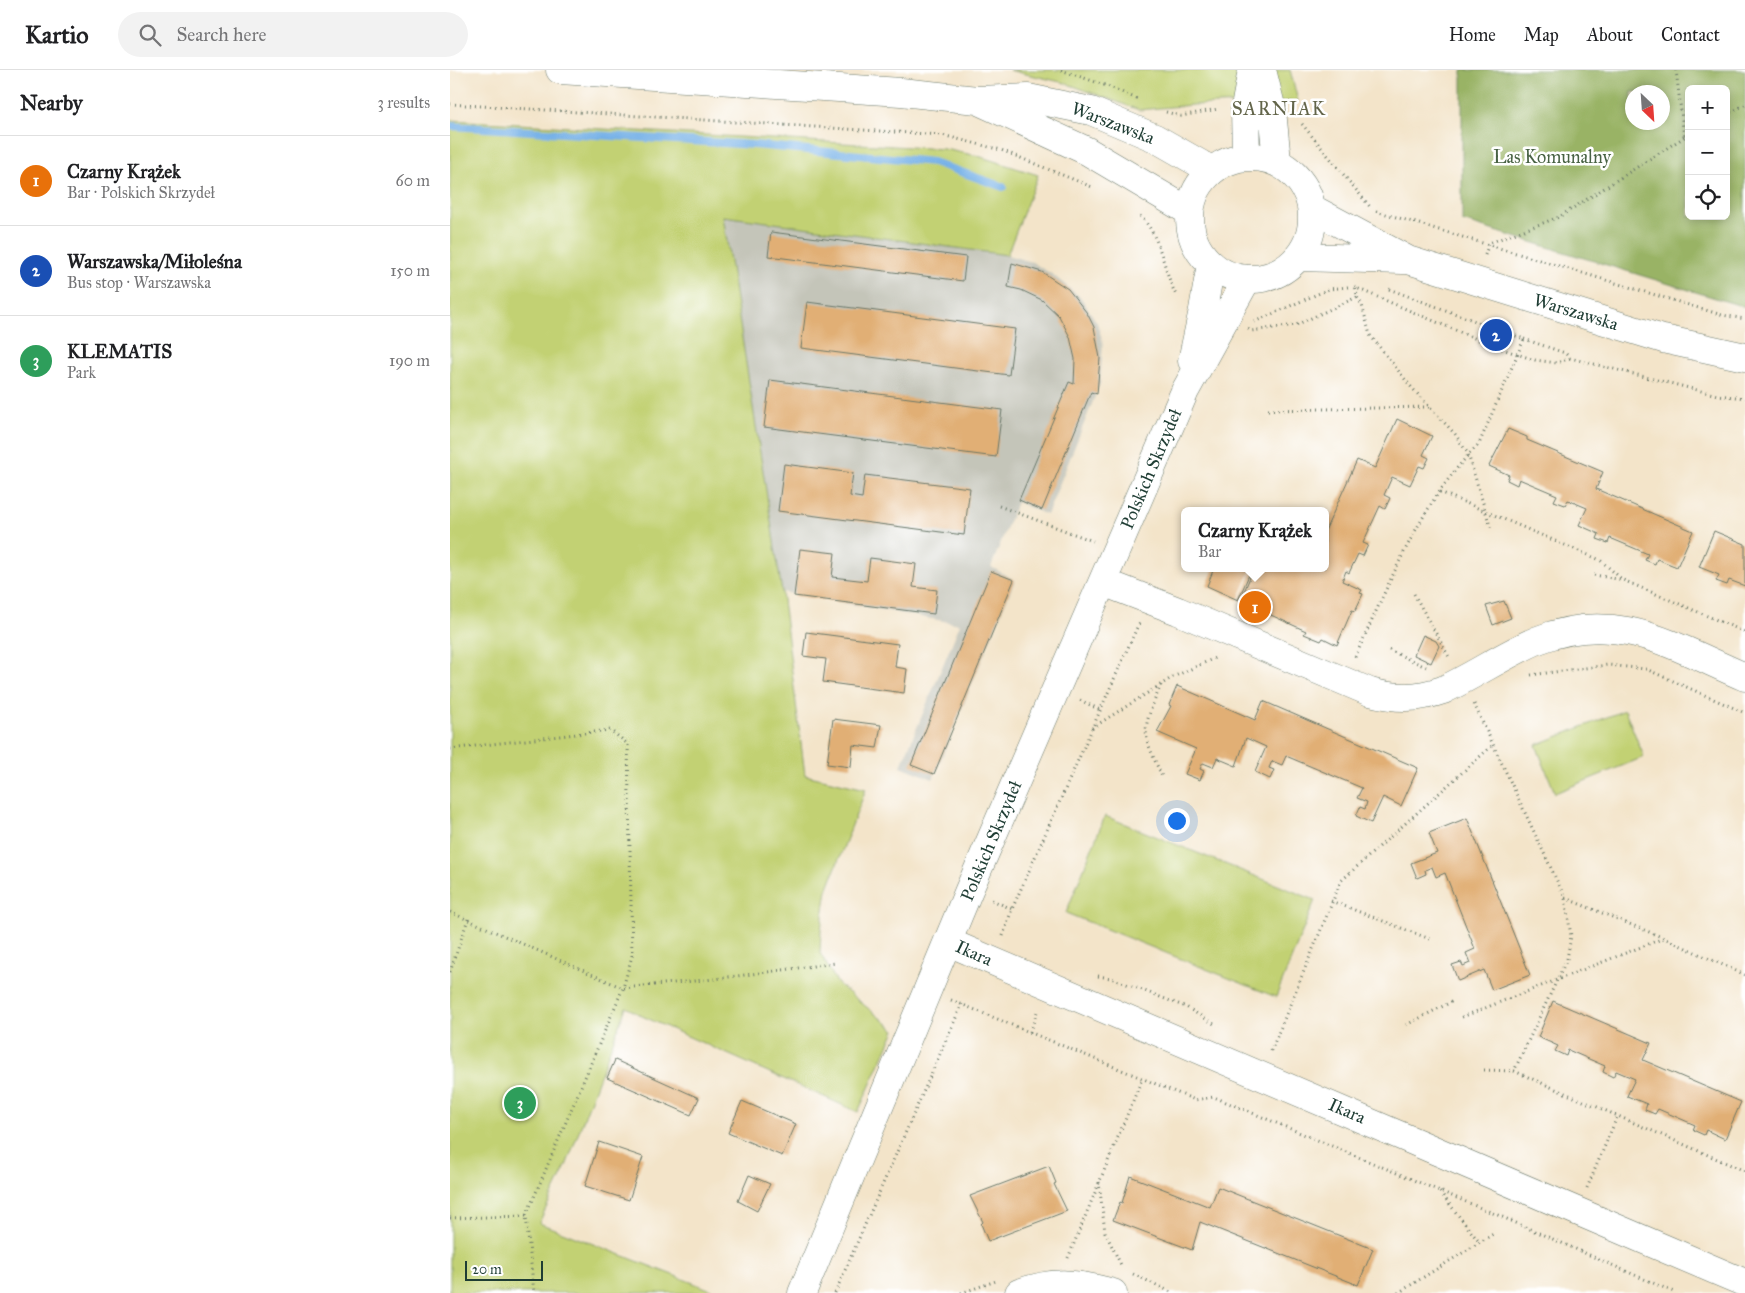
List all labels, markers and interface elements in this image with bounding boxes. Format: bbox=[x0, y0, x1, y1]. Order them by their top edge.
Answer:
search box bbox=[118, 12, 468, 57]
text: Kartio bbox=[25, 20, 88, 50]
icon: search bbox=[136, 21, 164, 49]
text: Search here bbox=[176, 23, 266, 46]
text: Home bbox=[1449, 24, 1496, 46]
text: Map bbox=[1524, 24, 1559, 46]
text: About bbox=[1587, 24, 1633, 46]
text: Contact bbox=[1661, 24, 1720, 46]
north arrow bbox=[1625, 85, 1670, 130]
map controls bbox=[1685, 85, 1730, 220]
button: + bbox=[1685, 85, 1730, 130]
text: Nearby bbox=[20, 90, 83, 116]
text: 3 results bbox=[377, 93, 430, 112]
street label: Warszawska bbox=[1068, 97, 1158, 149]
district label: SARNIAK bbox=[1232, 97, 1326, 120]
button: − bbox=[1685, 130, 1730, 175]
park label: Las Komunalny bbox=[1493, 146, 1611, 168]
text: Czarny Krążek bbox=[67, 160, 181, 183]
text: 1 bbox=[33, 171, 39, 190]
text: 60 m bbox=[396, 171, 430, 190]
button: locate bbox=[1685, 175, 1730, 220]
text: Bar · Polskich Skrzydeł bbox=[67, 183, 215, 202]
text: Warszawska/Miłoleśna bbox=[67, 250, 242, 273]
text: 2 bbox=[32, 261, 40, 280]
text: 150 m bbox=[390, 261, 430, 280]
text: Bus stop · Warszawska bbox=[67, 273, 211, 292]
street label: Warszawska bbox=[1531, 289, 1621, 335]
pin: 2 bbox=[1480, 316, 1512, 354]
text: KLEMATIS bbox=[67, 340, 172, 363]
text: 3 bbox=[33, 351, 39, 370]
text: 190 m bbox=[389, 351, 430, 370]
text: Park bbox=[67, 363, 96, 382]
street label: Polskich Skrzydeł bbox=[1116, 405, 1186, 532]
popup bbox=[1181, 507, 1329, 572]
text: Czarny Krążek bbox=[1198, 519, 1312, 542]
text: Bar bbox=[1198, 542, 1221, 561]
pin: 1 bbox=[1239, 588, 1271, 626]
street label: Polskich Skrzydeł bbox=[956, 777, 1026, 904]
your location bbox=[1164, 808, 1190, 834]
street label: Ikara bbox=[952, 935, 996, 971]
pin: 3 bbox=[504, 1084, 536, 1122]
street label: Ikara bbox=[1325, 1093, 1369, 1129]
scale bar bbox=[465, 1258, 542, 1281]
text: 20 m bbox=[472, 1261, 502, 1278]

